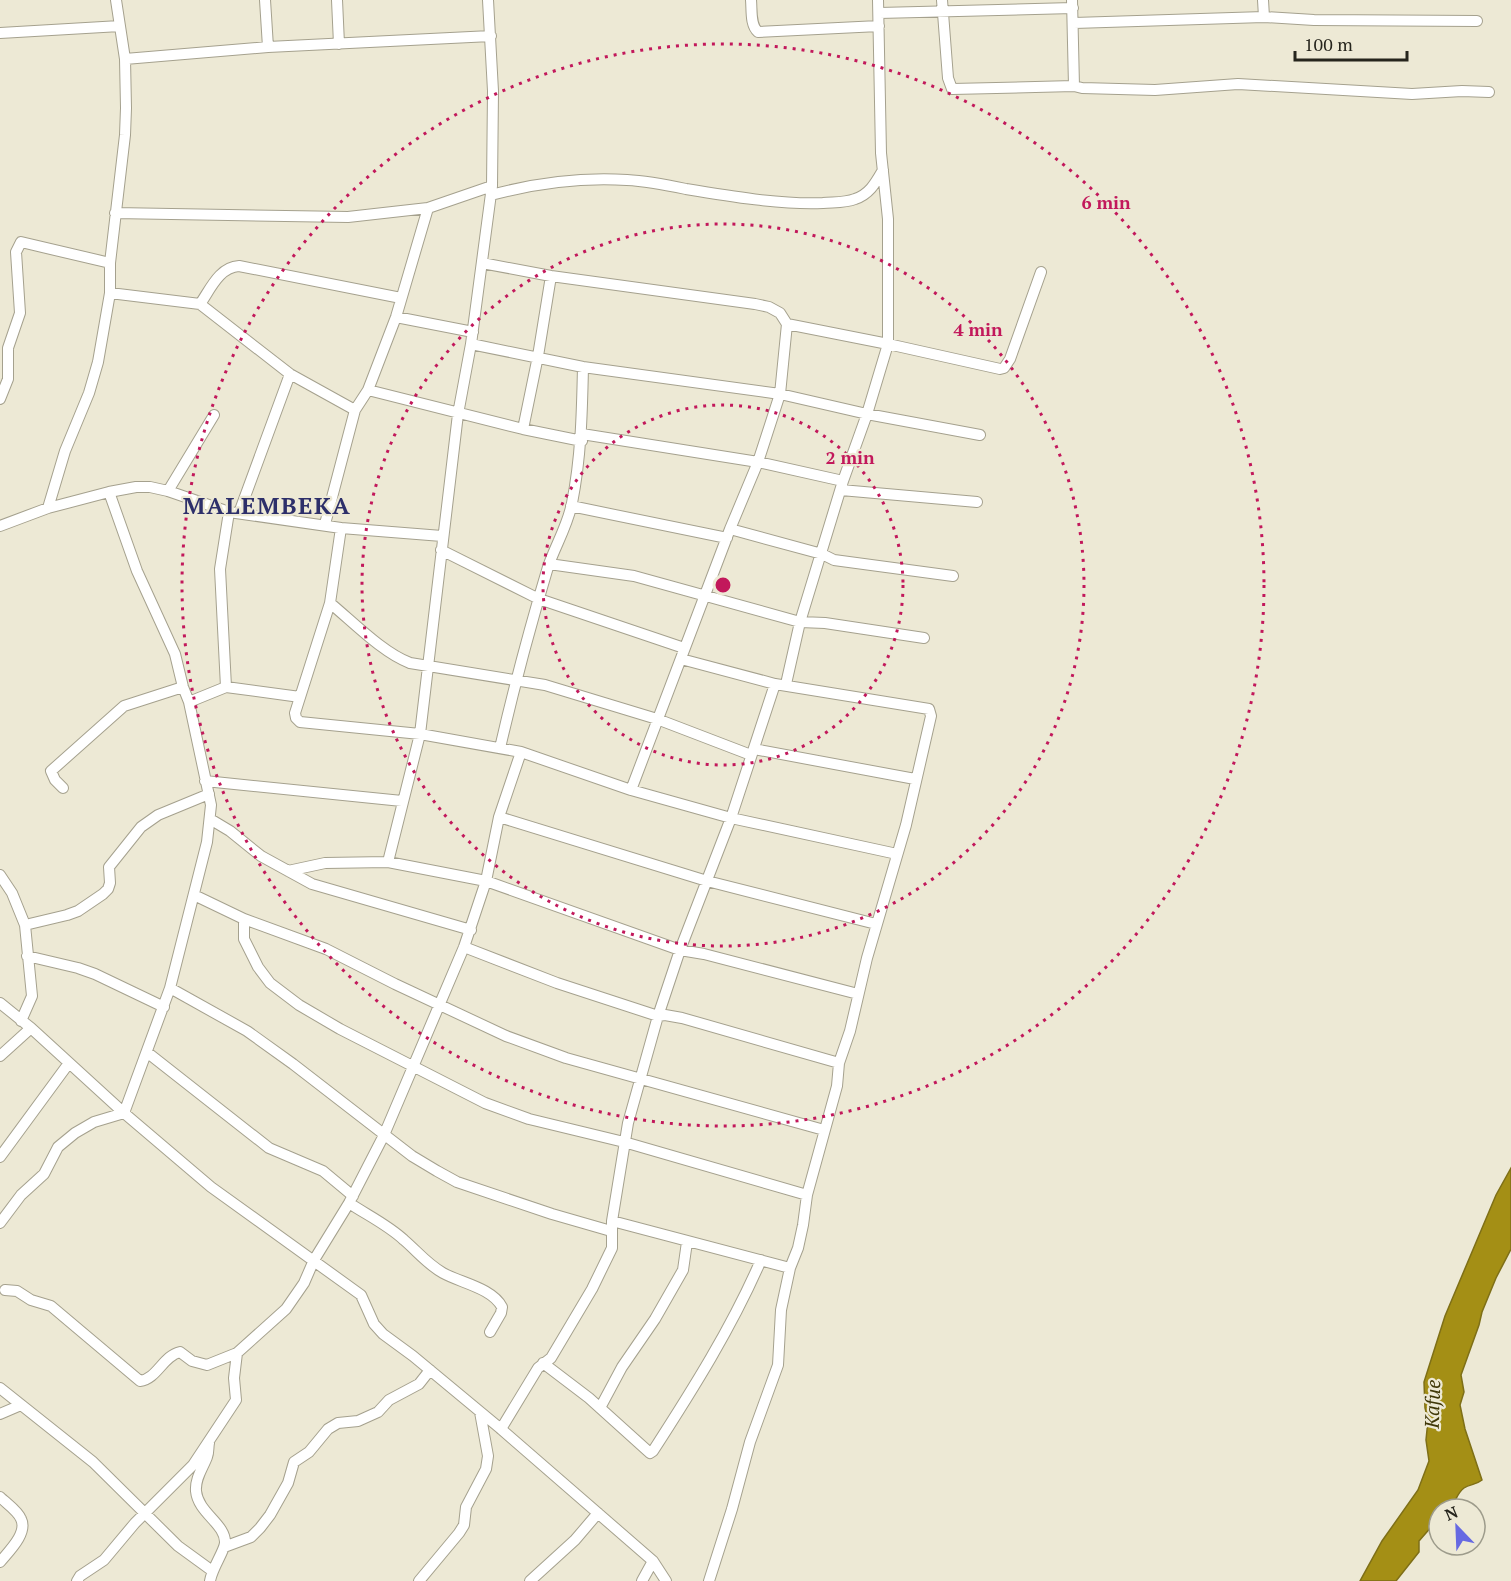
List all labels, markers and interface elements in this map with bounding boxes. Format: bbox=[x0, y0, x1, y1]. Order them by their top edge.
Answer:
scale bar bbox=[1295, 24, 1408, 62]
text: 100 m bbox=[1304, 32, 1353, 56]
text: 6 min bbox=[1081, 190, 1131, 214]
text: 4 min bbox=[953, 317, 1003, 341]
text: 2 min bbox=[825, 445, 875, 469]
district label: MALEMBEKA bbox=[183, 489, 351, 521]
centre of rings bbox=[713, 575, 733, 595]
water label: Kafue bbox=[1418, 1379, 1446, 1430]
north arrow bbox=[1427, 1497, 1487, 1557]
text: N bbox=[1441, 1501, 1461, 1526]

